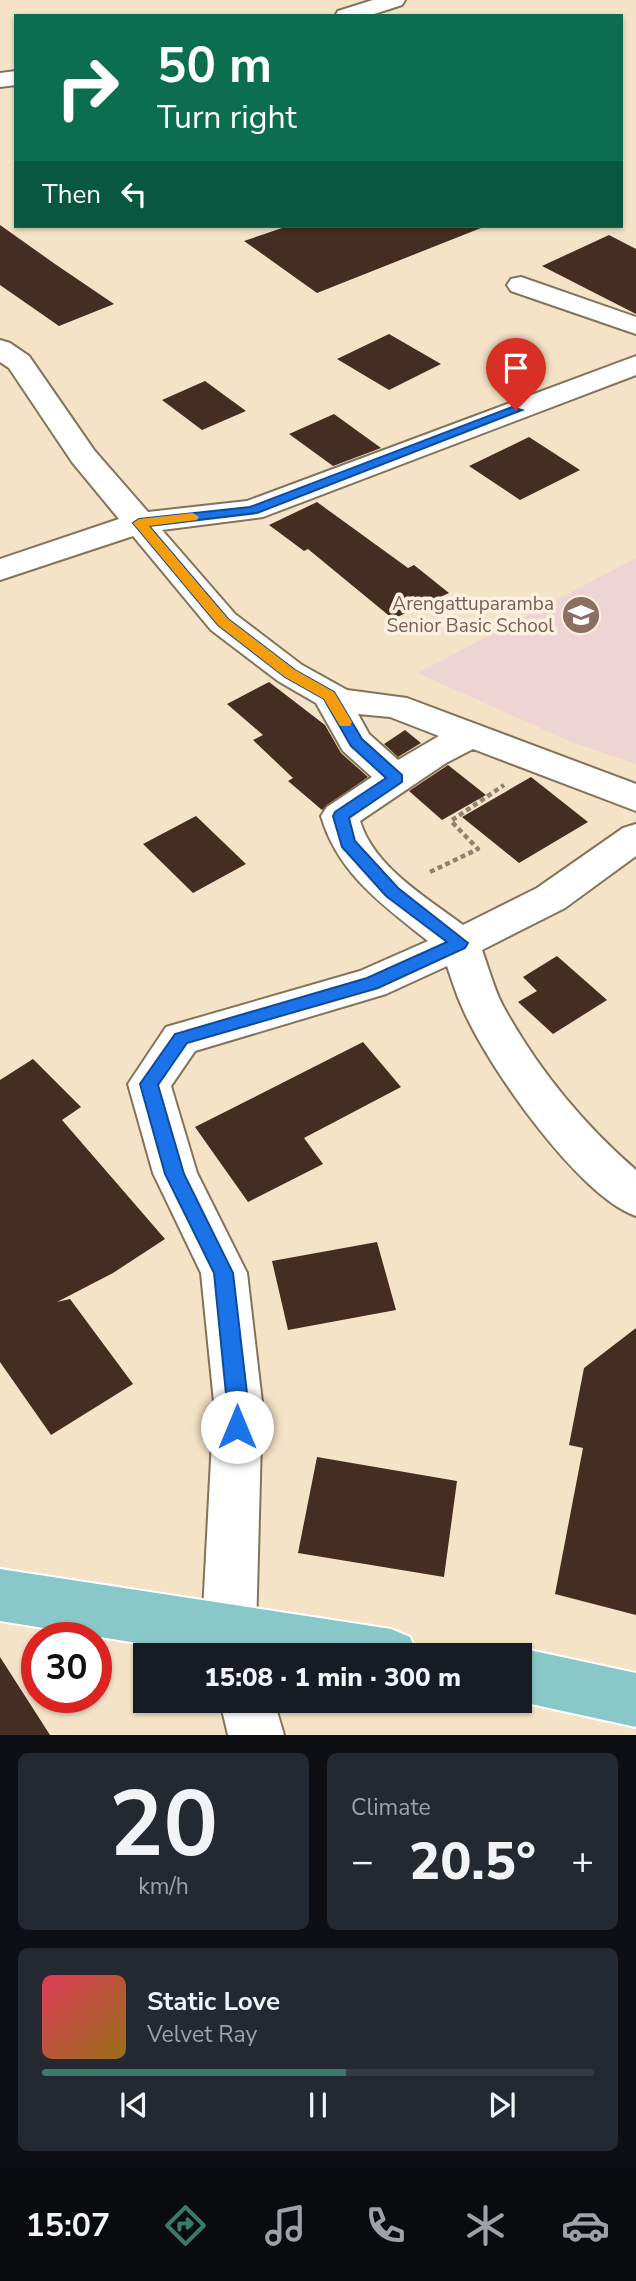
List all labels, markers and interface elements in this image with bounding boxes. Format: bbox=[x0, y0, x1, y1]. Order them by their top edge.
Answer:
text: 50 m bbox=[157, 32, 272, 99]
icon: right bbox=[42, 42, 133, 133]
text: Turn right bbox=[157, 96, 297, 139]
icon: left bbox=[115, 175, 153, 213]
text: Then bbox=[42, 177, 101, 212]
pin bbox=[486, 338, 546, 410]
icon: arrive bbox=[497, 349, 535, 387]
place label: Arengattuparamba Senior Basic School bbox=[387, 591, 554, 639]
school or university icon: Arengattuparamba Senior Basic School bbox=[560, 594, 602, 636]
position arrow bbox=[200, 1390, 274, 1464]
speed limit sign: 30 bbox=[21, 1622, 112, 1713]
text: 15:08 · 1 min · 300 m bbox=[204, 1660, 461, 1695]
text: 20 bbox=[109, 1763, 218, 1887]
text: Climate bbox=[351, 1792, 431, 1823]
text: 20.5° bbox=[409, 1826, 536, 1897]
text: − bbox=[351, 1836, 374, 1887]
text: + bbox=[571, 1836, 594, 1887]
text: km/h bbox=[138, 1871, 189, 1902]
text: Static Love bbox=[147, 1984, 280, 2019]
text: Velvet Ray bbox=[147, 2019, 257, 2050]
icon: previous bbox=[115, 2086, 153, 2124]
icon: pause bbox=[299, 2086, 337, 2124]
icon: next bbox=[483, 2086, 521, 2124]
icon: directions bbox=[161, 2201, 210, 2250]
icon: music bbox=[261, 2201, 310, 2250]
icon: phone bbox=[361, 2201, 410, 2250]
icon: climate bbox=[461, 2201, 510, 2250]
icon: car bbox=[561, 2201, 610, 2250]
text: 15:07 bbox=[26, 2204, 110, 2247]

